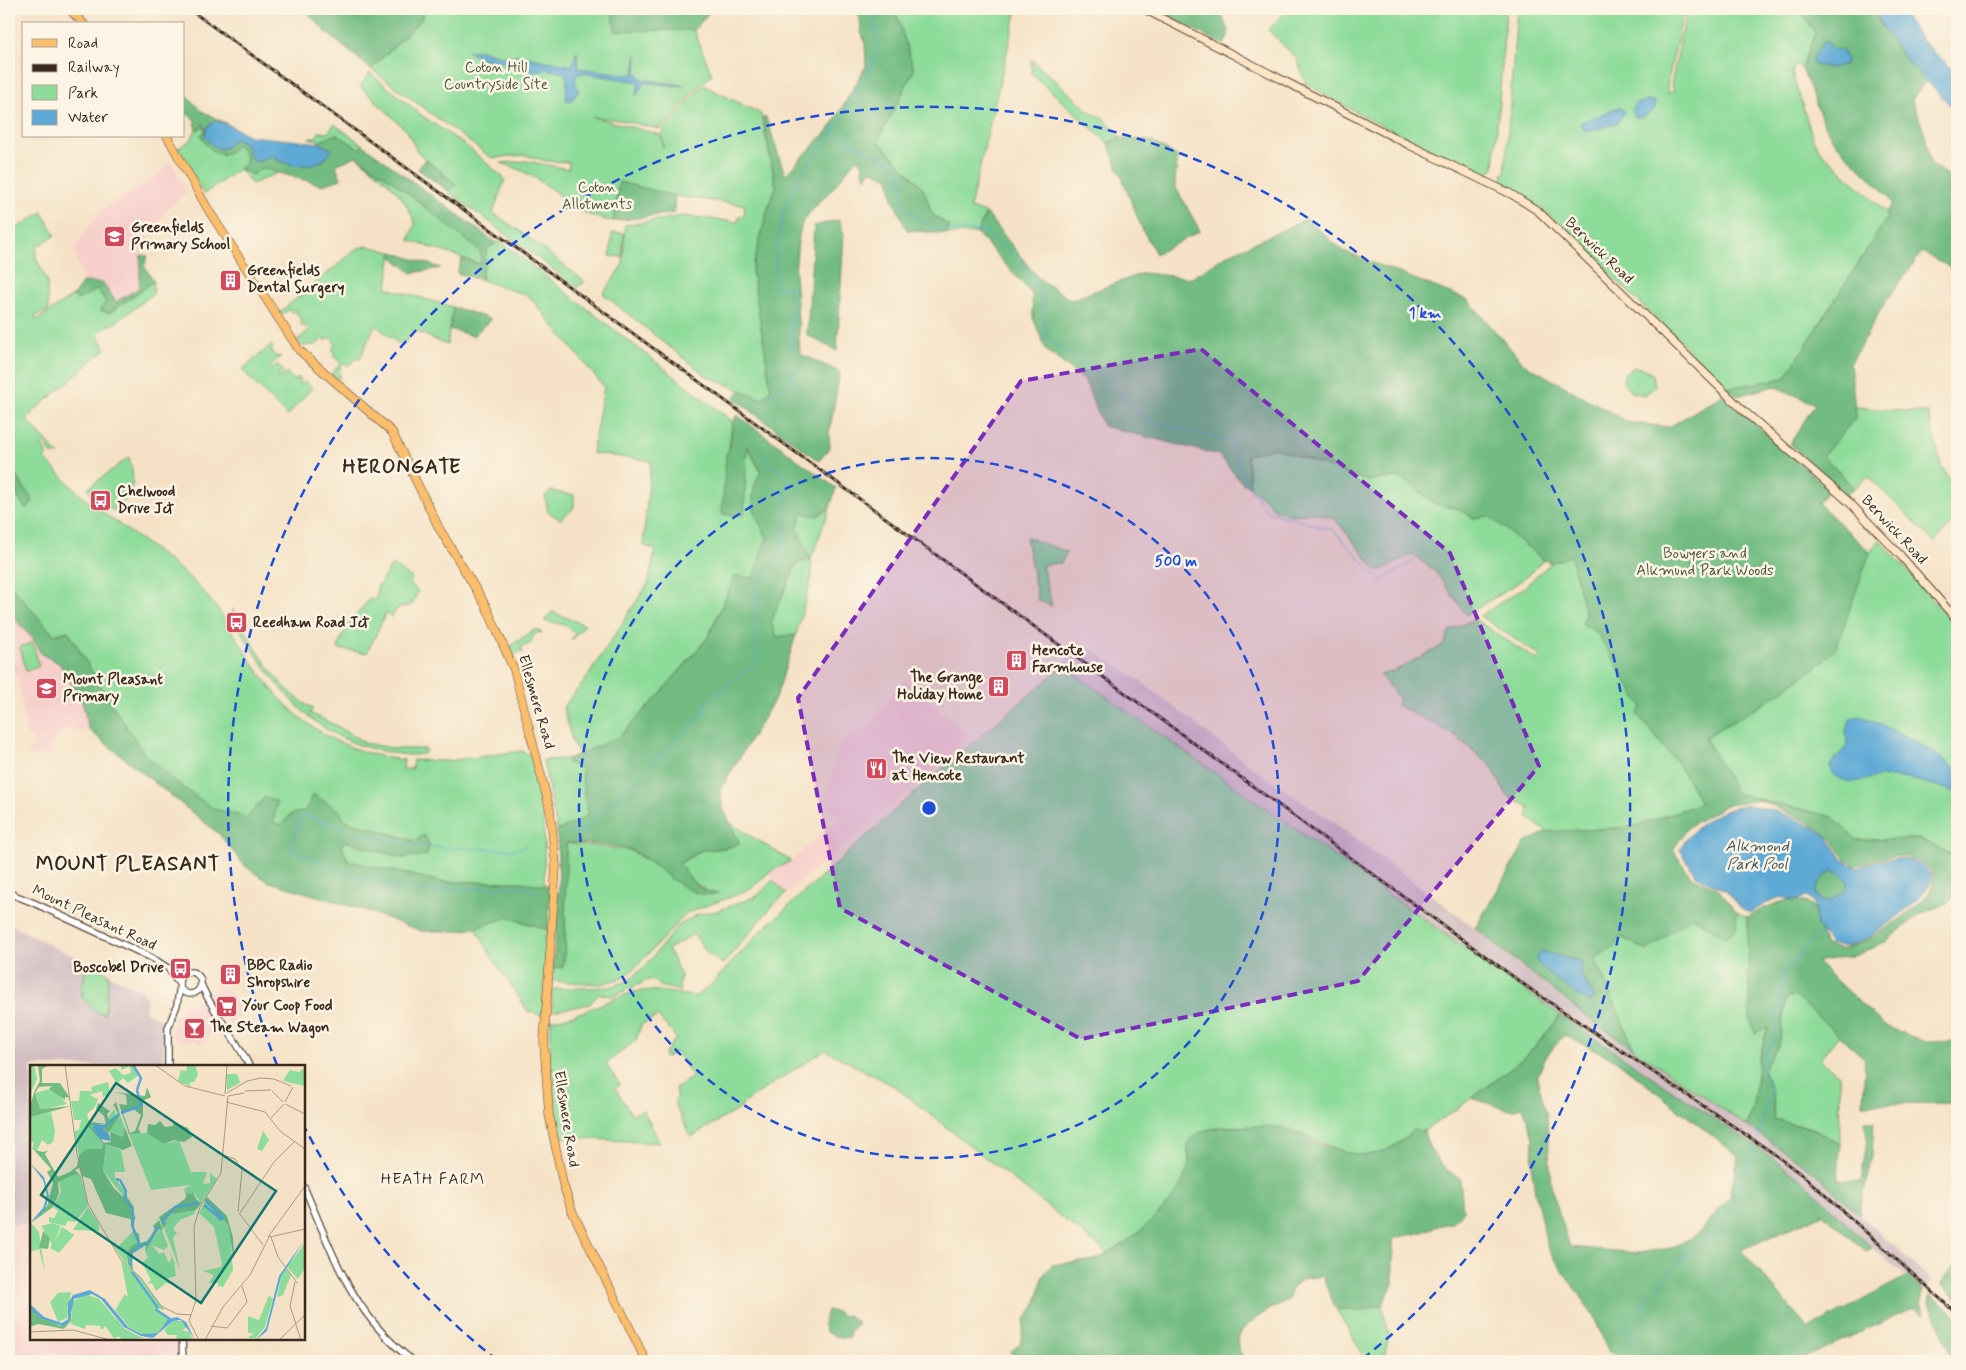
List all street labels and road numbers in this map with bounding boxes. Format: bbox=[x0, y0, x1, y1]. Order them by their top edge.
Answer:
street label: Berwick Road bbox=[1560, 213, 1638, 289]
street label: Berwick Road bbox=[1857, 491, 1931, 569]
street label: Ellesmere Road bbox=[513, 652, 559, 752]
street label: Mount Pleasant Road bbox=[29, 880, 159, 956]
street label: Ellesmere Road bbox=[549, 1069, 584, 1169]

